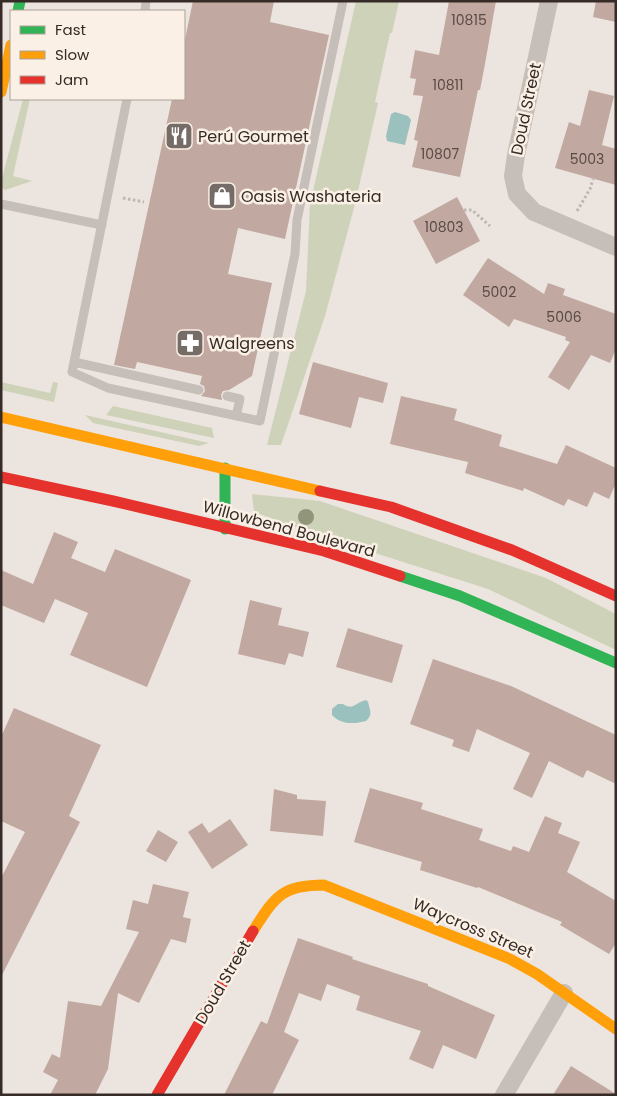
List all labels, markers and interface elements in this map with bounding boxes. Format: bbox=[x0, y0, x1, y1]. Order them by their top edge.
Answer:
legend bbox=[10, 10, 185, 100]
house number: 10815 bbox=[451, 10, 487, 30]
text: Fast bbox=[55, 19, 86, 40]
text: Slow bbox=[55, 44, 90, 65]
street label: Doud Street bbox=[505, 61, 547, 157]
text: Jam bbox=[55, 69, 89, 90]
house number: 10811 bbox=[432, 75, 464, 95]
restaurant icon: Perú Gourmet bbox=[164, 121, 194, 151]
place label: Perú Gourmet bbox=[198, 125, 309, 148]
house number: 10807 bbox=[421, 144, 460, 164]
house number: 5003 bbox=[570, 149, 604, 169]
shop icon: Oasis Washateria bbox=[207, 181, 237, 211]
place label: Oasis Washateria bbox=[241, 185, 382, 208]
house number: 10803 bbox=[424, 217, 464, 237]
house number: 5002 bbox=[482, 282, 516, 302]
house number: 5006 bbox=[546, 307, 582, 327]
pharmacy icon: Walgreens bbox=[175, 328, 205, 358]
place label: Walgreens bbox=[209, 332, 295, 355]
street label: Willowbend Boulevard bbox=[200, 495, 378, 563]
street label: Waycross Street bbox=[409, 892, 537, 964]
street label: Doud Street bbox=[190, 936, 256, 1028]

